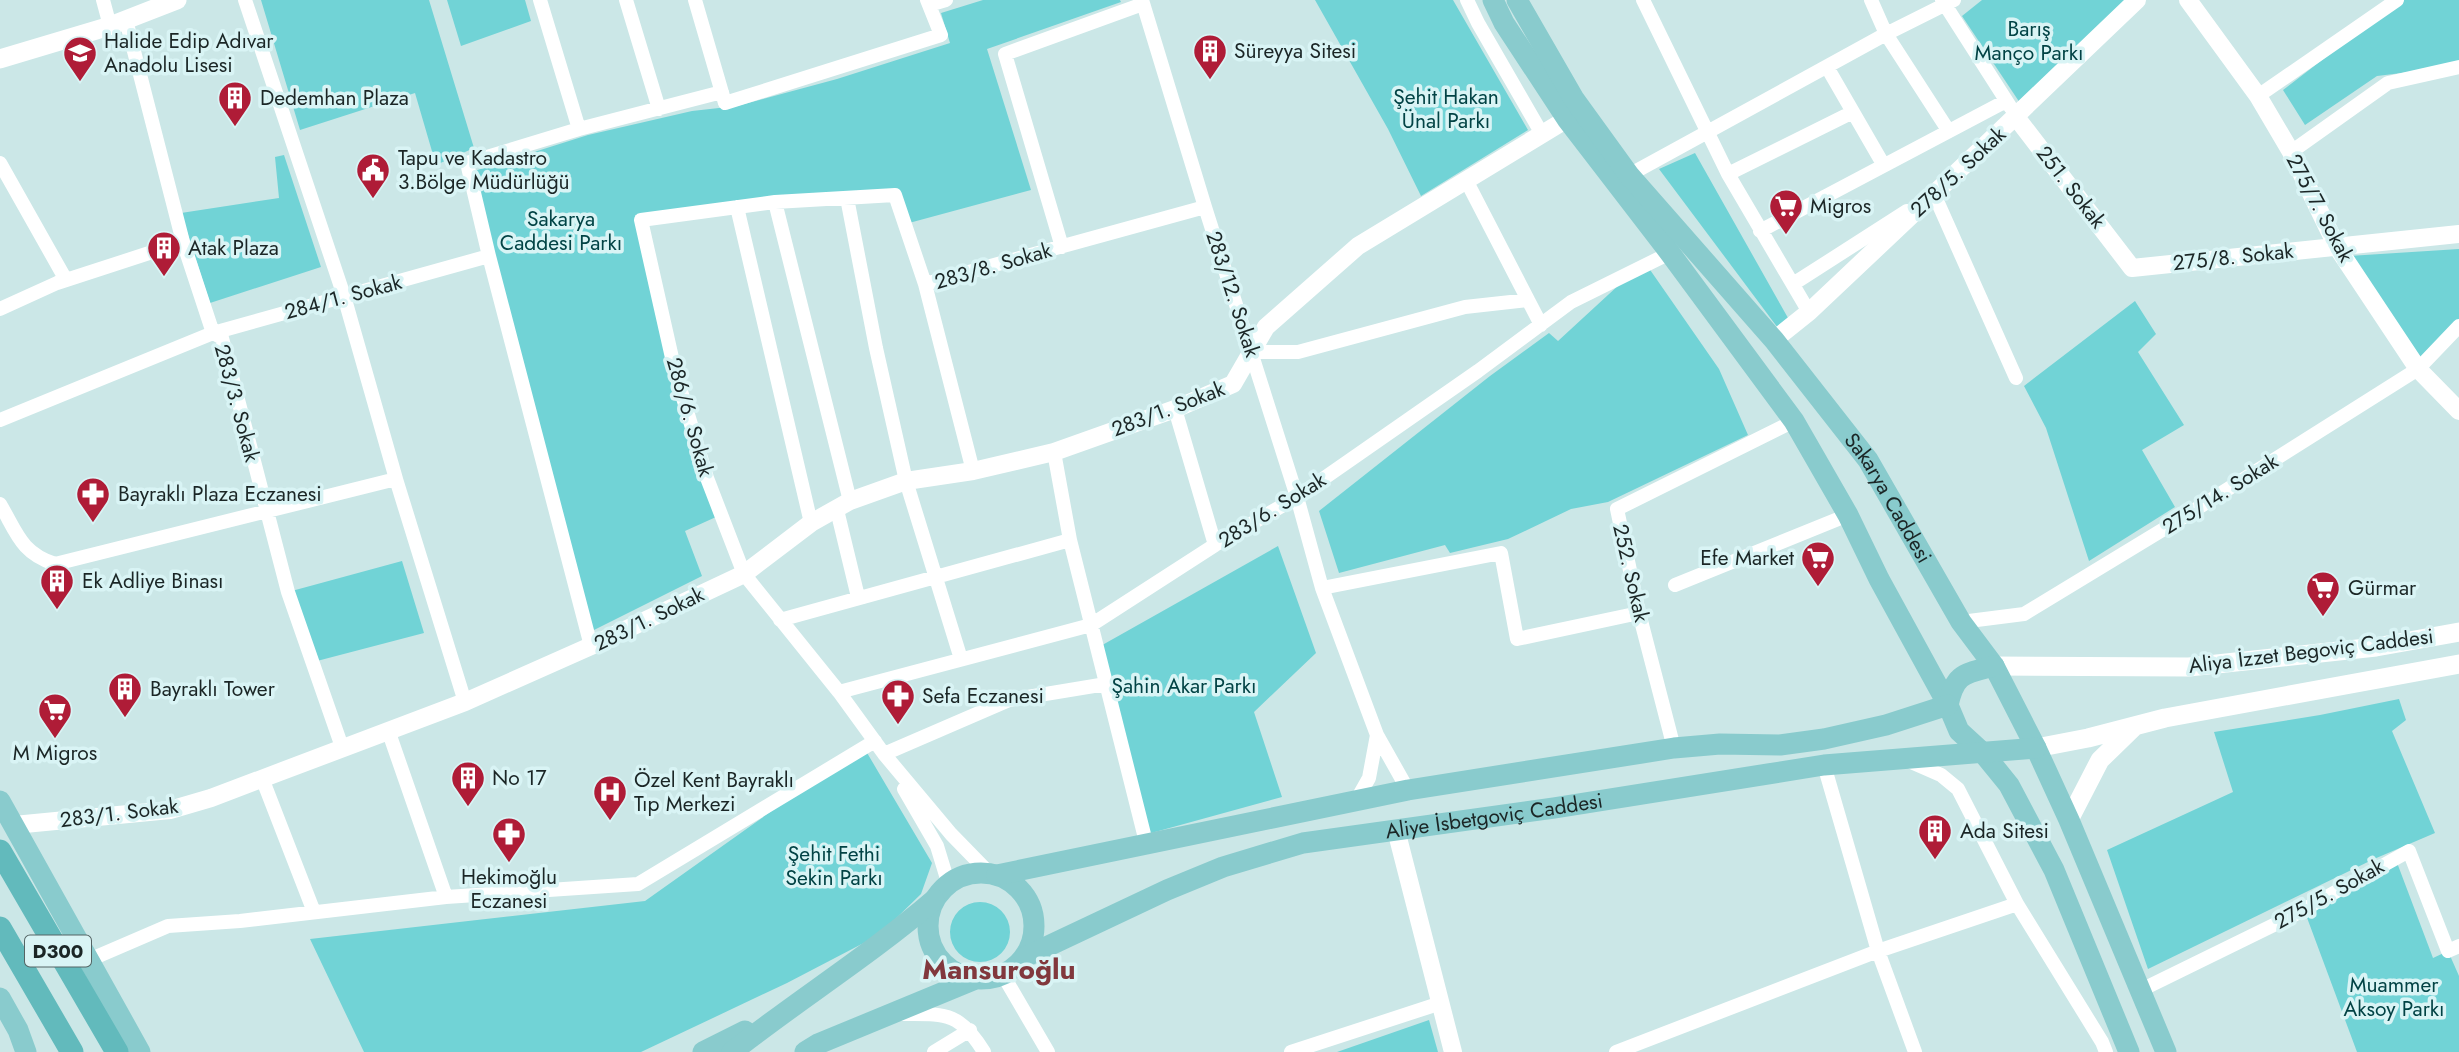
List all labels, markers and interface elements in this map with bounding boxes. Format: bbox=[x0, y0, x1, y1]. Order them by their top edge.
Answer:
park label: Barış Manço Parkı bbox=[1975, 14, 2083, 68]
place label: Halide Edip Adıvar Anadolu Lisesi bbox=[104, 26, 274, 80]
building icon: Süreyya Sitesi bbox=[1191, 32, 1229, 81]
school or university icon: Halide Edip Adıvar Anadolu Lisesi bbox=[61, 34, 99, 83]
place label: Süreyya Sitesi bbox=[1234, 36, 1356, 66]
building icon: Dedemhan Plaza bbox=[216, 79, 254, 128]
park label: Şehit Hakan Ünal Parkı bbox=[1393, 82, 1499, 136]
place label: Dedemhan Plaza bbox=[260, 83, 409, 113]
street label: 278/5. Sokak bbox=[1904, 119, 2013, 224]
street label: 251. Sokak bbox=[2029, 139, 2113, 235]
place label: Tapu ve Kadastro 3.Bölge Müdürlüğü bbox=[398, 143, 570, 197]
street label: 275/7. Sokak bbox=[2279, 149, 2361, 268]
public building icon: Tapu ve Kadastro 3.Bölge Müdürlüğü bbox=[354, 151, 392, 200]
supermarket icon: Migros bbox=[1767, 187, 1805, 236]
place label: Migros bbox=[1810, 191, 1871, 221]
park label: Sakarya Caddesi Parkı bbox=[500, 204, 622, 258]
street label: 283/12. Sokak bbox=[1199, 227, 1268, 362]
building icon: Atak Plaza bbox=[145, 229, 183, 278]
place label: Atak Plaza bbox=[188, 233, 279, 263]
street label: 283/8. Sokak bbox=[931, 235, 1056, 297]
street label: 275/8. Sokak bbox=[2171, 236, 2295, 278]
street label: 284/1. Sokak bbox=[281, 267, 406, 327]
street label: 283/3. Sokak bbox=[207, 341, 267, 466]
street label: 286/6. Sokak bbox=[659, 354, 722, 481]
street label: 283/1. Sokak bbox=[1107, 373, 1230, 444]
street label: Sakarya Caddesi bbox=[1837, 426, 1939, 569]
street label: 275/14. Sokak bbox=[2156, 446, 2284, 542]
street label: 283/6. Sokak bbox=[1212, 465, 1332, 555]
pharmacy icon: Bayraklı Plaza Eczanesi bbox=[74, 475, 112, 524]
place label: Bayraklı Plaza Eczanesi bbox=[118, 479, 322, 509]
street label: 252. Sokak bbox=[1605, 521, 1657, 626]
supermarket icon: Efe Market bbox=[1799, 539, 1837, 588]
place label: Efe Market bbox=[1700, 543, 1794, 573]
building icon: Ek Adliye Binası bbox=[38, 562, 76, 611]
place label: Ek Adliye Binası bbox=[82, 566, 223, 596]
supermarket icon: Gürmar bbox=[2304, 569, 2342, 618]
place label: Gürmar bbox=[2348, 573, 2417, 603]
street label: 283/1. Sokak bbox=[589, 579, 710, 659]
street label: Aliya İzzet Begoviç Caddesi bbox=[2187, 621, 2435, 681]
building icon: Bayraklı Tower bbox=[106, 670, 144, 719]
park label: Şahin Akar Parkı bbox=[1111, 671, 1257, 701]
place label: Bayraklı Tower bbox=[150, 674, 276, 704]
pharmacy icon: Sefa Eczanesi bbox=[879, 677, 917, 726]
place label: Sefa Eczanesi bbox=[922, 681, 1044, 711]
supermarket icon: M Migros bbox=[36, 691, 74, 740]
place label: M Migros bbox=[13, 738, 97, 768]
building icon: No 17 bbox=[449, 759, 487, 808]
place label: No 17 bbox=[492, 763, 547, 793]
place label: Özel Kent Bayraklı Tıp Merkezi bbox=[634, 765, 794, 819]
hospital icon: Özel Kent Bayraklı Tıp Merkezi bbox=[591, 773, 629, 822]
street label: Aliye İsbetgoviç Caddesi bbox=[1383, 785, 1605, 846]
street label: 283/1. Sokak bbox=[58, 791, 181, 835]
building icon: Ada Sitesi bbox=[1916, 812, 1954, 861]
pharmacy icon: Hekimoğlu Eczanesi bbox=[490, 815, 528, 864]
place label: Ada Sitesi bbox=[1960, 816, 2049, 846]
park label: Şehit Fethi Sekin Parkı bbox=[785, 839, 883, 893]
street label: 275/5. Sokak bbox=[2269, 851, 2390, 937]
place label: Hekimoğlu Eczanesi bbox=[461, 862, 557, 916]
road number: D300 bbox=[25, 936, 91, 967]
district label: Mansuroğlu bbox=[922, 949, 1076, 990]
park label: Muammer Aksoy Parkı bbox=[2343, 970, 2445, 1024]

